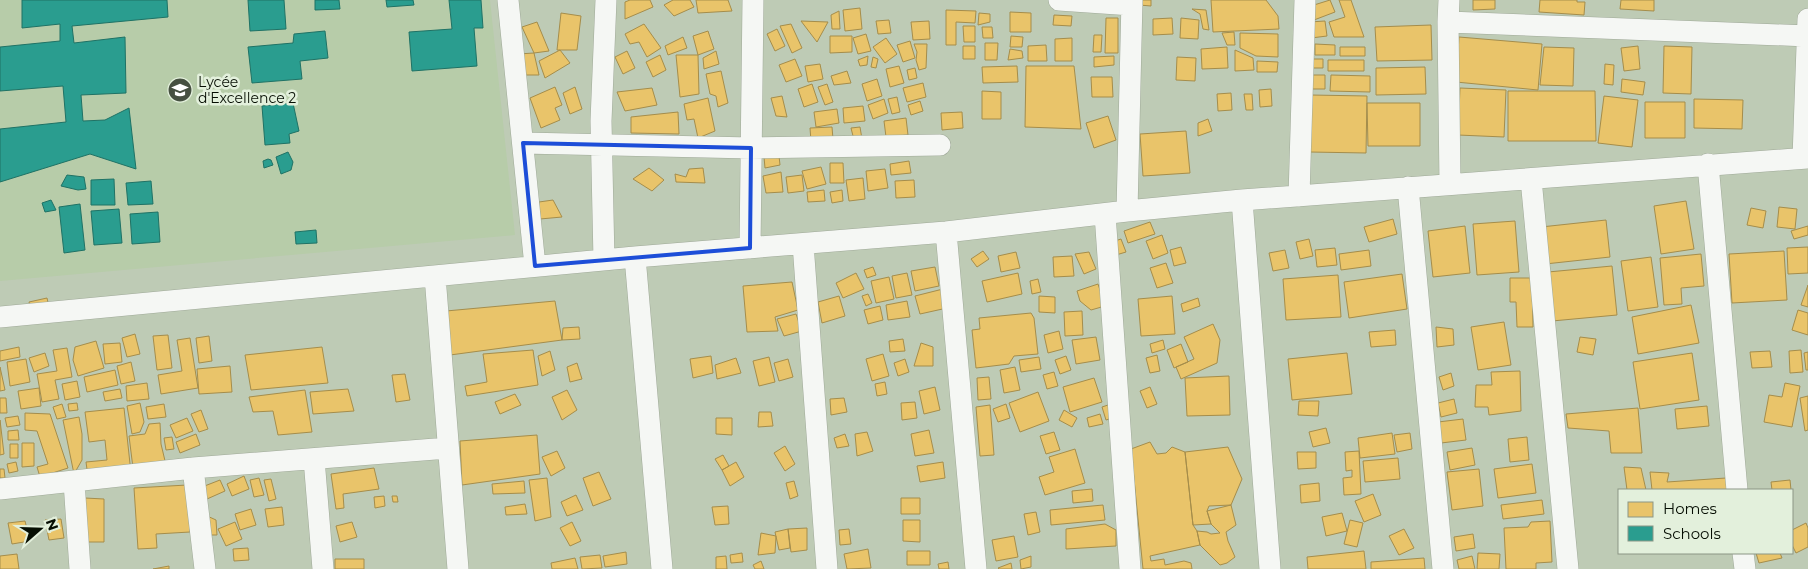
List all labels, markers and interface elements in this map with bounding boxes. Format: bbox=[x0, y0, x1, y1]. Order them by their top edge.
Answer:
place label: Lycée d'Excellence 2 bbox=[198, 73, 296, 107]
school or university icon: Lycée d'Excellence 2 bbox=[167, 77, 193, 103]
legend bbox=[1618, 489, 1793, 554]
text: Homes bbox=[1663, 499, 1717, 518]
north arrow bbox=[15, 504, 65, 554]
text: N bbox=[42, 516, 63, 533]
text: Schools bbox=[1663, 524, 1721, 543]

